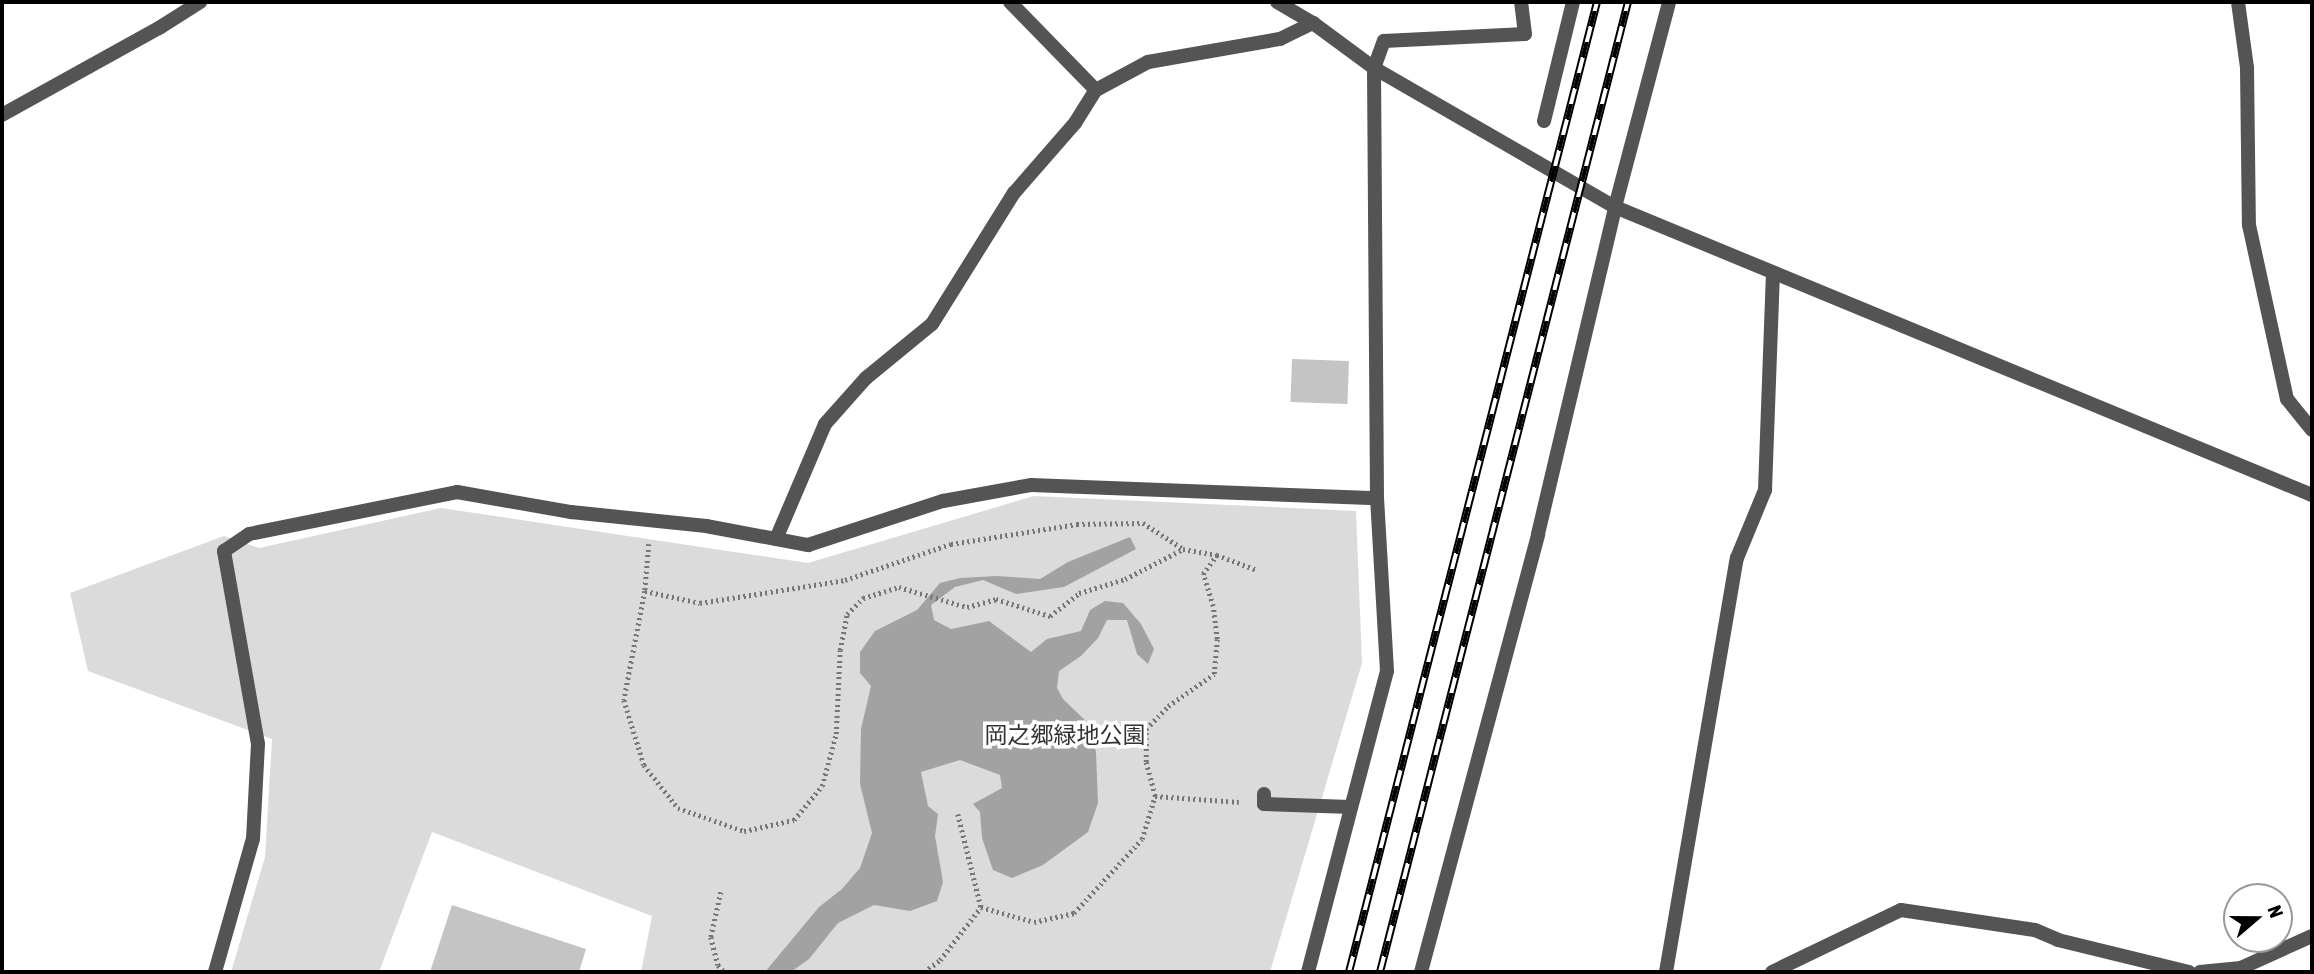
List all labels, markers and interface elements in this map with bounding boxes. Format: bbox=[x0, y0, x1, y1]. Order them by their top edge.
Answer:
park label: 岡之郷緑地公園 bbox=[985, 721, 1145, 749]
north arrow bbox=[2223, 883, 2293, 953]
text: N bbox=[2264, 902, 2288, 921]

